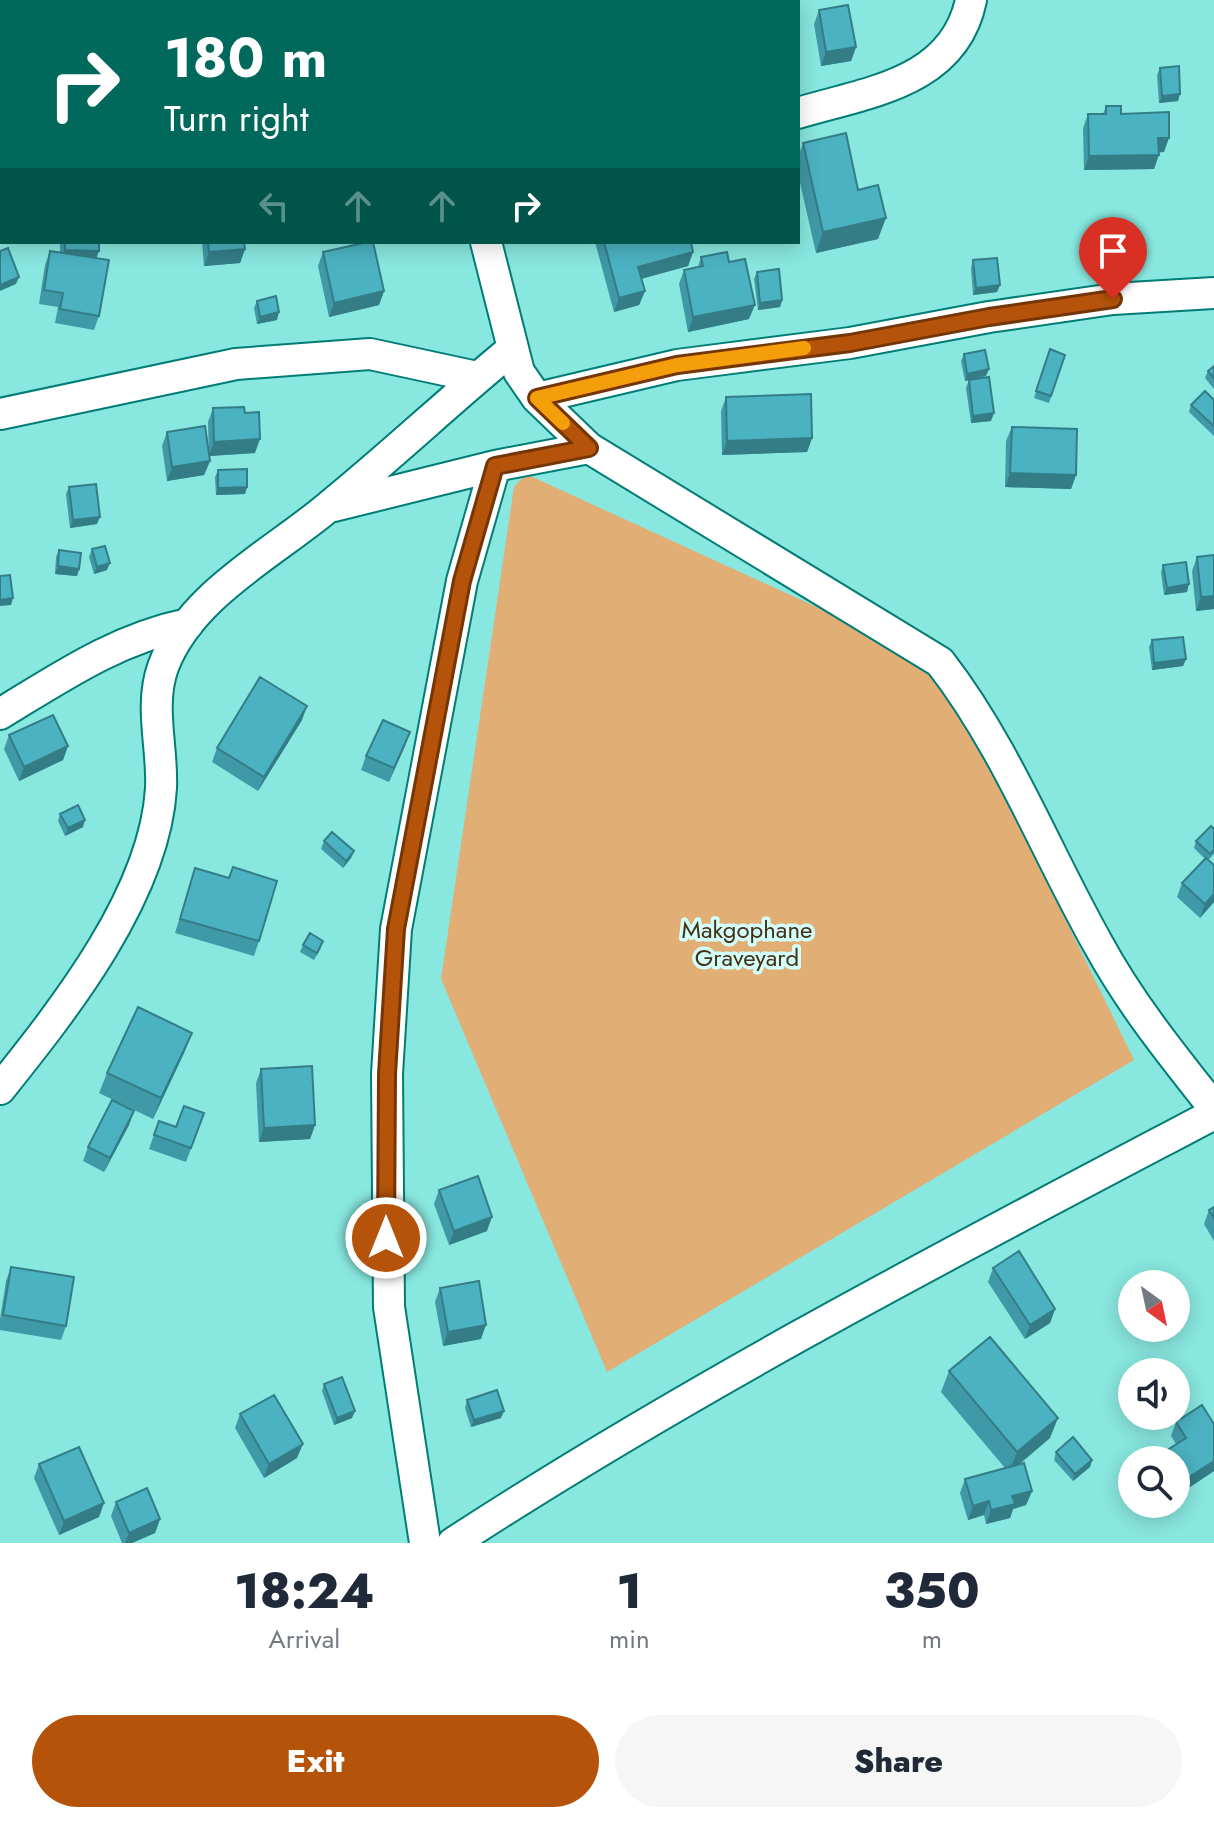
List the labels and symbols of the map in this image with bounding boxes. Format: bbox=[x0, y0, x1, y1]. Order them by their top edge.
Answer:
pin bbox=[1079, 217, 1147, 299]
park label: Makgophane Graveyard bbox=[682, 912, 812, 975]
position arrow bbox=[344, 1196, 428, 1280]
north arrow bbox=[1118, 1270, 1190, 1342]

